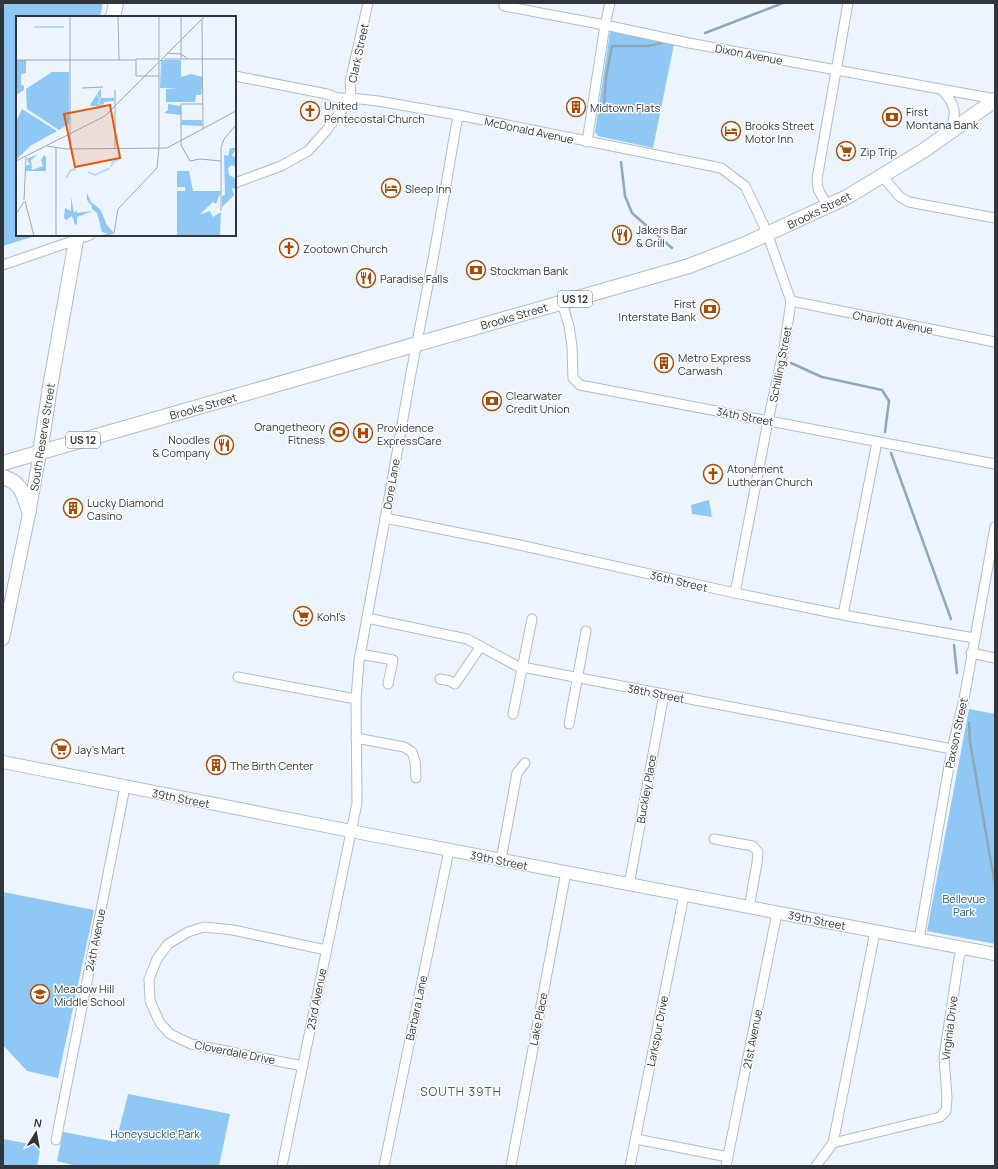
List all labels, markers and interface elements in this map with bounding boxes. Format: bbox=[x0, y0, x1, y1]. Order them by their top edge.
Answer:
inset map bbox=[16, 16, 236, 236]
street label: Clark Street bbox=[344, 22, 372, 84]
street label: Dixon Avenue bbox=[714, 40, 785, 68]
building icon: Midtown Flats bbox=[565, 96, 587, 118]
place label: United Pentecostal Church bbox=[324, 98, 425, 126]
church icon: United Pentecostal Church bbox=[299, 100, 321, 122]
place label: Midtown Flats bbox=[590, 100, 661, 115]
place label: First Montana Bank bbox=[906, 104, 979, 132]
bank icon: First Montana Bank bbox=[881, 106, 903, 128]
street label: McDonald Avenue bbox=[483, 113, 576, 147]
place label: Brooks Street Motor Inn bbox=[745, 118, 814, 146]
hotel icon: Brooks Street Motor Inn bbox=[720, 120, 742, 142]
supermarket icon: Zip Trip bbox=[835, 140, 857, 162]
place label: Zip Trip bbox=[860, 144, 898, 159]
hotel icon: Sleep Inn bbox=[380, 177, 402, 199]
place label: Sleep Inn bbox=[405, 181, 451, 196]
street label: Brooks Street bbox=[785, 188, 853, 232]
place label: Jakers Bar & Grill bbox=[636, 222, 688, 250]
restaurant icon: Jakers Bar & Grill bbox=[611, 224, 633, 246]
church icon: Zootown Church bbox=[278, 237, 300, 259]
place label: Zootown Church bbox=[303, 241, 388, 256]
bank icon: Stockman Bank bbox=[465, 259, 487, 281]
place label: Stockman Bank bbox=[490, 263, 569, 278]
restaurant icon: Paradise Falls bbox=[355, 267, 377, 289]
place label: Paradise Falls bbox=[380, 271, 448, 286]
road number: US 12 bbox=[558, 291, 592, 307]
place label: First Interstate Bank bbox=[619, 296, 697, 324]
bank icon: First Interstate Bank bbox=[699, 298, 721, 320]
street label: Brooks Street bbox=[479, 299, 549, 333]
street label: Charlott Avenue bbox=[852, 307, 935, 337]
street label: Schilling Street bbox=[765, 325, 795, 403]
place label: Metro Express Carwash bbox=[678, 350, 751, 378]
building icon: Metro Express Carwash bbox=[653, 352, 675, 374]
street label: South Reserve Street bbox=[26, 382, 58, 492]
place label: Clearwater Credit Union bbox=[506, 388, 570, 416]
street label: Brooks Street bbox=[168, 389, 238, 423]
bank icon: Clearwater Credit Union bbox=[481, 390, 503, 412]
street label: 34th Street bbox=[715, 403, 775, 429]
place label: Orangetheory Fitness bbox=[254, 419, 325, 447]
place label: Providence ExpressCare bbox=[377, 420, 442, 448]
sports icon: Orangetheory Fitness bbox=[328, 421, 350, 443]
hospital icon: Providence ExpressCare bbox=[352, 422, 374, 444]
road number: US 12 bbox=[66, 432, 100, 448]
place label: Noodles & Company bbox=[152, 432, 210, 460]
restaurant icon: Noodles & Company bbox=[213, 434, 235, 456]
street label: Dore Lane bbox=[379, 457, 403, 510]
place label: Atonement Lutheran Church bbox=[727, 461, 813, 489]
church icon: Atonement Lutheran Church bbox=[702, 463, 724, 485]
place label: Lucky Diamond Casino bbox=[87, 495, 164, 523]
building icon: Lucky Diamond Casino bbox=[62, 497, 84, 519]
street label: 36th Street bbox=[649, 567, 709, 595]
supermarket icon: Kohl's bbox=[292, 605, 314, 627]
place label: Kohl's bbox=[317, 609, 346, 624]
street label: 38th Street bbox=[626, 680, 686, 706]
street label: Paxson Street bbox=[941, 696, 971, 770]
supermarket icon: Jay's Mart bbox=[50, 738, 72, 760]
place label: Jay's Mart bbox=[75, 742, 125, 757]
street label: Buckley Place bbox=[633, 753, 660, 824]
building icon: The Birth Center bbox=[205, 754, 227, 776]
place label: The Birth Center bbox=[230, 758, 313, 773]
street label: 39th Street bbox=[151, 785, 211, 811]
street label: 39th Street bbox=[469, 847, 529, 873]
park label: Bellevue Park bbox=[942, 891, 986, 919]
street label: 24th Avenue bbox=[82, 907, 109, 973]
street label: 39th Street bbox=[787, 907, 847, 933]
street label: 23rd Avenue bbox=[303, 966, 329, 1031]
street label: Barbara Lane bbox=[402, 974, 430, 1042]
place label: Meadow Hill Middle School bbox=[54, 981, 125, 1009]
school or university icon: Meadow Hill Middle School bbox=[29, 983, 51, 1005]
street label: Lake Place bbox=[526, 991, 551, 1047]
street label: Larkspur Drive bbox=[643, 994, 671, 1068]
street label: Virginia Drive bbox=[938, 994, 960, 1061]
street label: 21st Avenue bbox=[739, 1007, 765, 1070]
street label: Cloverdale Drive bbox=[193, 1037, 277, 1067]
district label: SOUTH 39TH bbox=[420, 1083, 502, 1100]
north arrow bbox=[16, 1113, 56, 1153]
text: N bbox=[33, 1115, 43, 1131]
park label: Honeysuckle Park bbox=[110, 1126, 200, 1141]

